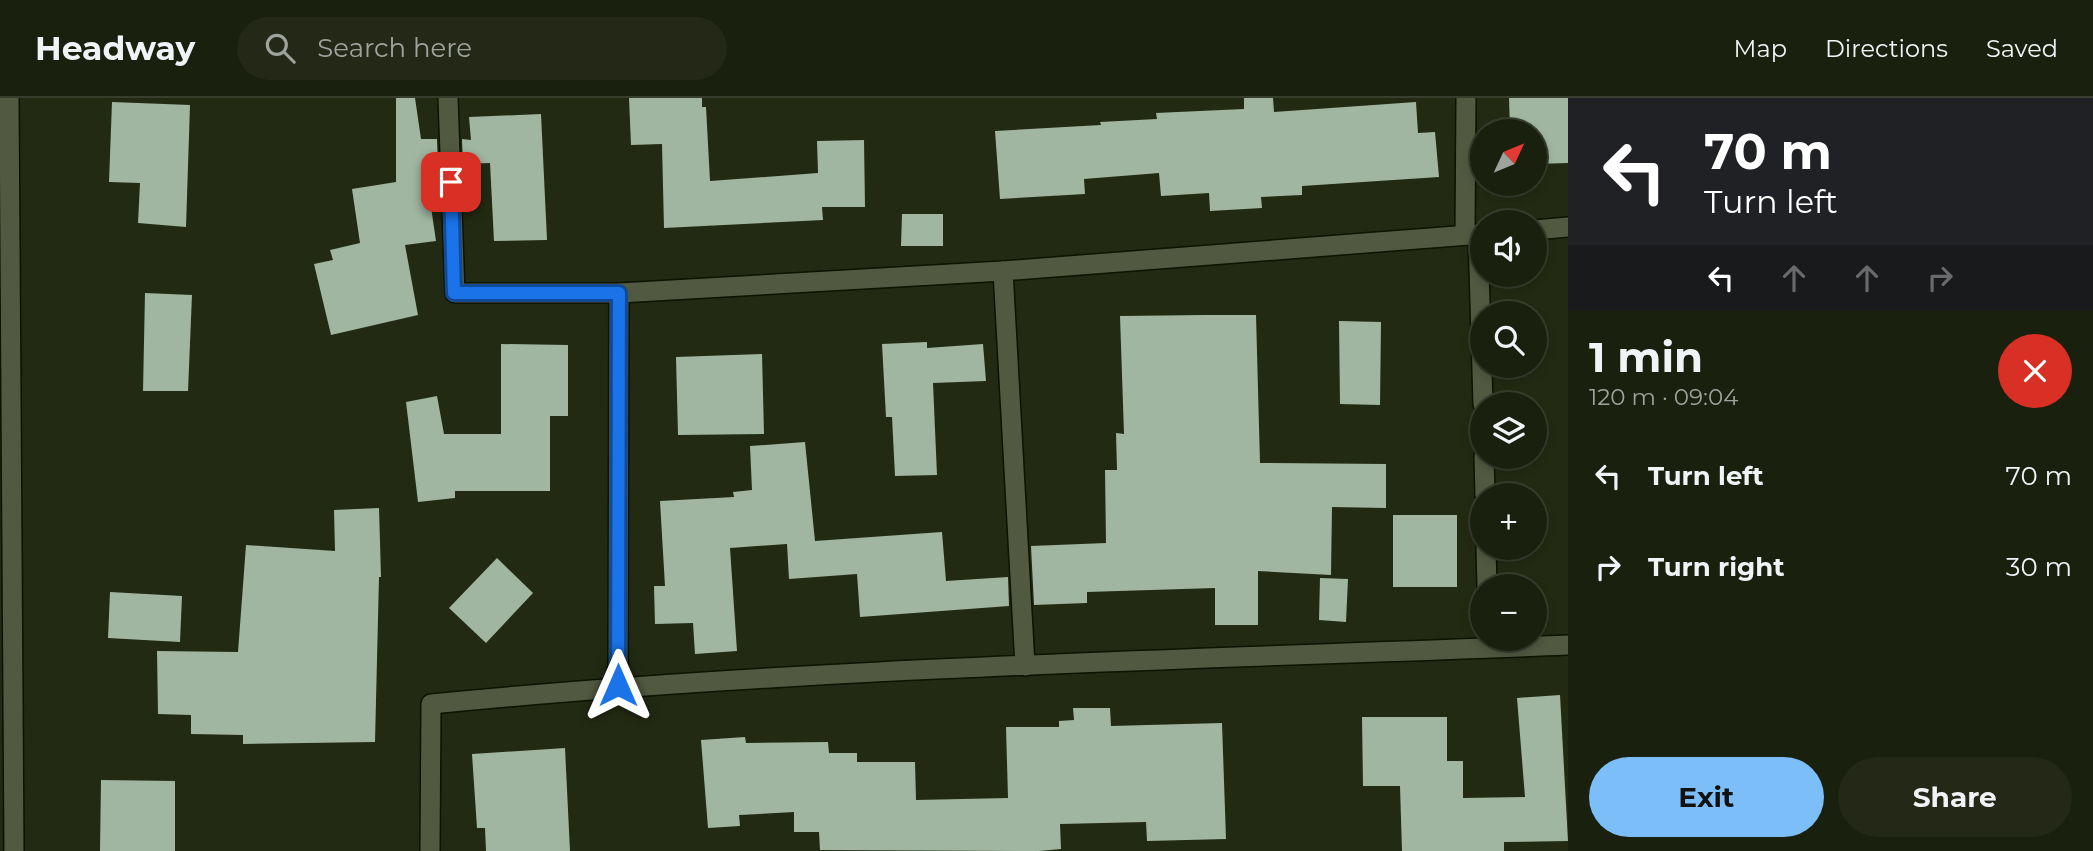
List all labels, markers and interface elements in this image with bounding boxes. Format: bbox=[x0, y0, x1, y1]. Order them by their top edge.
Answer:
search box bbox=[237, 17, 727, 80]
text: Headway bbox=[35, 28, 195, 68]
icon: search bbox=[261, 29, 299, 67]
text: Search here bbox=[317, 32, 472, 64]
text: Map bbox=[1734, 34, 1787, 63]
text: Directions bbox=[1825, 34, 1948, 63]
text: Saved bbox=[1986, 34, 2058, 63]
north arrow bbox=[1470, 119, 1547, 196]
map controls bbox=[1470, 119, 1547, 651]
text: 70 m bbox=[1704, 122, 1832, 181]
icon: left bbox=[1589, 126, 1680, 217]
pin bbox=[421, 152, 481, 212]
icon: arrive bbox=[432, 163, 470, 201]
text: Turn left bbox=[1704, 182, 1838, 221]
button: sound bbox=[1470, 210, 1547, 287]
icon: left bbox=[1702, 259, 1740, 297]
icon: ahead bbox=[1775, 259, 1813, 297]
icon: ahead bbox=[1848, 259, 1886, 297]
icon: right bbox=[1921, 259, 1959, 297]
button: search bbox=[1470, 301, 1547, 378]
text: 1 min bbox=[1589, 331, 1703, 383]
button: close bbox=[1998, 334, 2072, 408]
text: 120 m · 09:04 bbox=[1589, 383, 1738, 411]
button: layers bbox=[1470, 392, 1547, 469]
icon: left bbox=[1589, 457, 1627, 495]
text: Turn left bbox=[1648, 460, 1764, 492]
text: 70 m bbox=[2006, 460, 2072, 492]
button: + bbox=[1470, 483, 1547, 560]
icon: right bbox=[1589, 548, 1627, 586]
text: Turn right bbox=[1648, 551, 1784, 583]
text: 30 m bbox=[2006, 551, 2072, 583]
button: − bbox=[1470, 574, 1547, 651]
position arrow bbox=[581, 648, 655, 722]
button: Exit bbox=[1589, 757, 1824, 837]
button: Share bbox=[1838, 757, 2072, 837]

